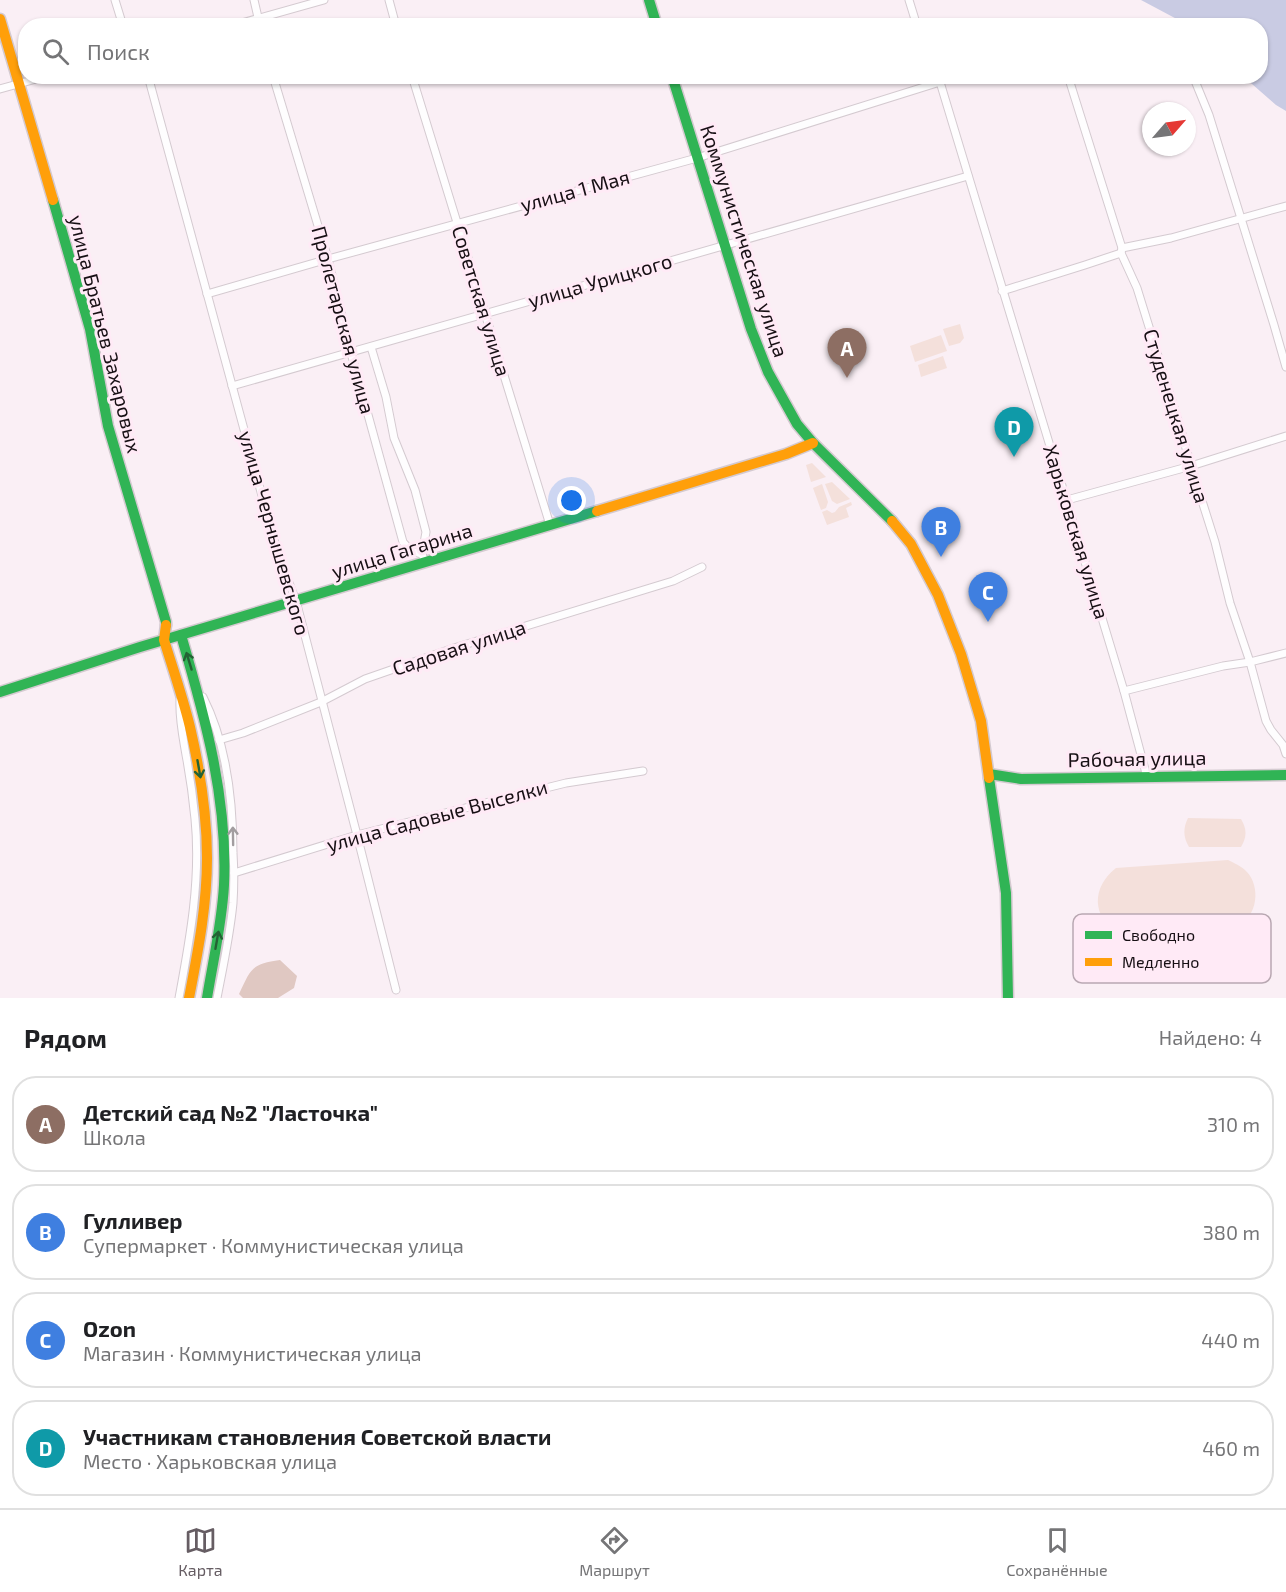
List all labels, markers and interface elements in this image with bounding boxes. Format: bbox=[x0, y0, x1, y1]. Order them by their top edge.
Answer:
search box bbox=[18, 18, 1268, 84]
icon: search bbox=[39, 35, 72, 68]
text: Поиск bbox=[87, 38, 150, 64]
north arrow bbox=[1142, 102, 1196, 156]
street label: Коммунистическая улица bbox=[695, 122, 794, 360]
street label: улица 1 Мая bbox=[517, 164, 632, 217]
street label: улица Братьев Захаровых bbox=[64, 212, 147, 456]
street label: Советская улица bbox=[447, 222, 516, 379]
street label: Пролетарская улица bbox=[306, 223, 381, 416]
street label: улица Урицкого bbox=[525, 248, 675, 313]
street label: Студенецкая улица bbox=[1138, 326, 1215, 506]
pin: A bbox=[828, 328, 866, 378]
pin: D bbox=[994, 408, 1034, 457]
street label: улица Чернышевского bbox=[233, 428, 316, 638]
street label: Харьковская улица bbox=[1038, 442, 1115, 622]
your location bbox=[557, 486, 586, 515]
pin: B bbox=[922, 508, 960, 557]
street label: улица Гагарина bbox=[328, 517, 475, 584]
pin: C bbox=[968, 572, 1008, 622]
street label: Садовая улица bbox=[389, 614, 529, 681]
one-way arrow bbox=[183, 652, 194, 671]
street label: Рабочая улица bbox=[1067, 745, 1207, 772]
one-way arrow bbox=[193, 759, 204, 778]
street label: улица Садовые Выселки bbox=[324, 774, 550, 857]
one-way arrow bbox=[227, 826, 239, 846]
legend bbox=[1073, 914, 1271, 983]
text: Свободно bbox=[1122, 925, 1195, 944]
one-way arrow bbox=[212, 931, 223, 951]
text: Медленно bbox=[1122, 952, 1199, 971]
text: Рядом bbox=[24, 1022, 107, 1053]
text: Найдено: 4 bbox=[1159, 1025, 1262, 1049]
text: Детский сад №2 "Ласточка" bbox=[83, 1099, 378, 1125]
text: A bbox=[39, 1112, 52, 1136]
text: 310 m bbox=[1207, 1112, 1260, 1136]
text: Школа bbox=[83, 1125, 146, 1149]
text: Гулливер bbox=[83, 1207, 183, 1233]
text: B bbox=[39, 1220, 52, 1244]
text: 380 m bbox=[1203, 1220, 1260, 1244]
text: Супермаркет · Коммунистическая улица bbox=[83, 1233, 464, 1257]
text: Ozon bbox=[83, 1315, 136, 1341]
text: C bbox=[40, 1328, 51, 1352]
text: 440 m bbox=[1201, 1328, 1260, 1352]
text: Магазин · Коммунистическая улица bbox=[83, 1341, 422, 1365]
text: Участникам становления Советской власти bbox=[83, 1423, 551, 1449]
text: D bbox=[39, 1436, 52, 1460]
text: 460 m bbox=[1202, 1436, 1260, 1460]
text: Место · Харьковская улица bbox=[83, 1449, 337, 1473]
tab: Карта bbox=[178, 1524, 223, 1579]
tab: Маршрут bbox=[579, 1524, 650, 1579]
tab: Сохранённые bbox=[1006, 1524, 1108, 1579]

